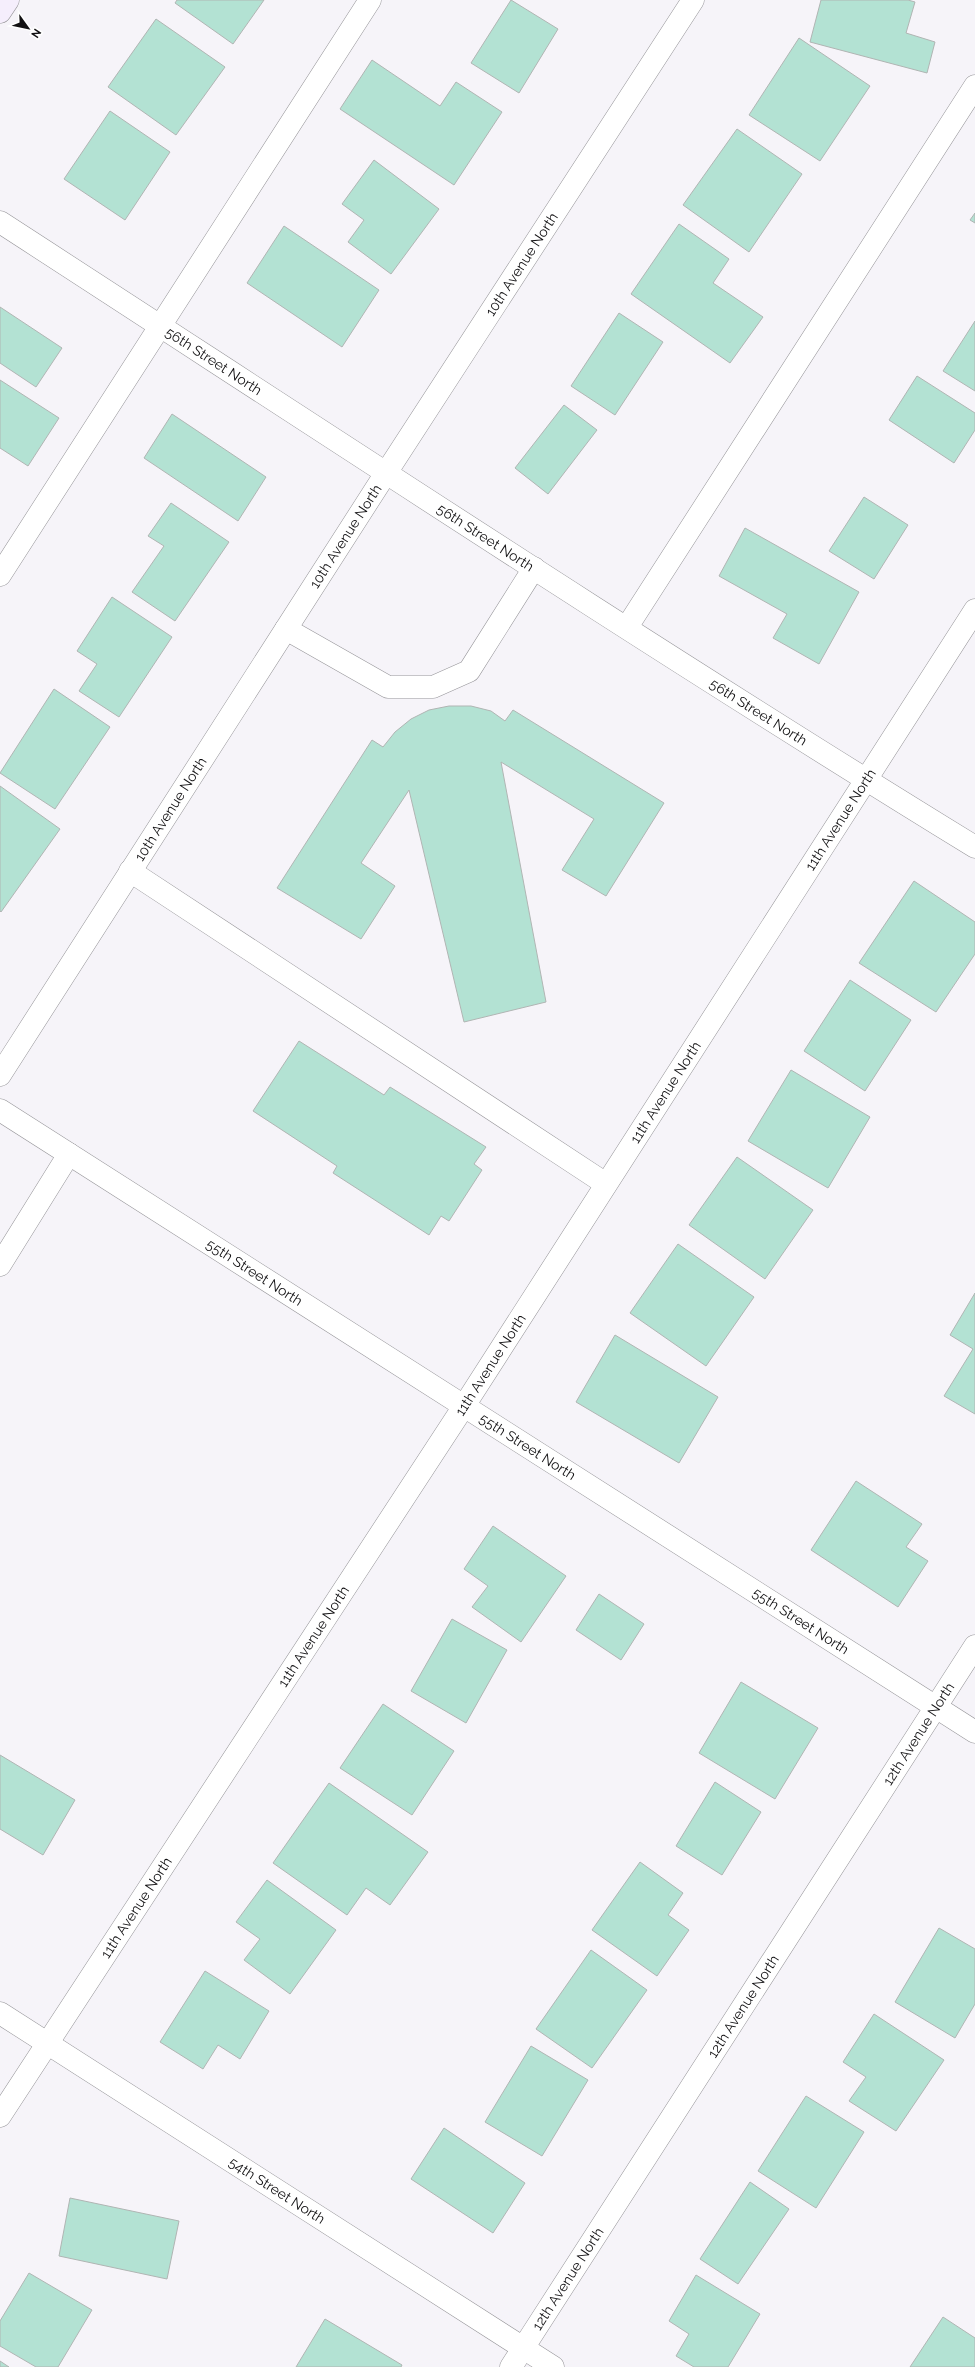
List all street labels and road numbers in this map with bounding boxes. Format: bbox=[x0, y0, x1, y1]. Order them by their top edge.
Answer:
street label: 10th Avenue North bbox=[482, 209, 561, 319]
street label: 56th Street North bbox=[163, 324, 265, 398]
street label: 10th Avenue North bbox=[306, 481, 385, 591]
street label: 56th Street North bbox=[434, 500, 537, 574]
street label: 56th Street North bbox=[707, 675, 810, 749]
street label: 10th Avenue North bbox=[131, 754, 210, 864]
street label: 11th Avenue North bbox=[802, 766, 879, 873]
street label: 11th Avenue North bbox=[627, 1038, 704, 1146]
street label: 55th Street North bbox=[204, 1236, 306, 1309]
street label: 11th Avenue North bbox=[452, 1311, 529, 1419]
street label: 55th Street North bbox=[477, 1410, 579, 1483]
street label: 11th Avenue North bbox=[275, 1583, 352, 1690]
street label: 55th Street North bbox=[750, 1584, 852, 1658]
street label: 12th Avenue North bbox=[880, 1679, 957, 1788]
street label: 11th Avenue North bbox=[97, 1854, 175, 1961]
street label: 12th Avenue North bbox=[704, 1952, 782, 2061]
street label: 54th Street North bbox=[226, 2154, 328, 2227]
street label: 12th Avenue North bbox=[529, 2224, 607, 2333]

